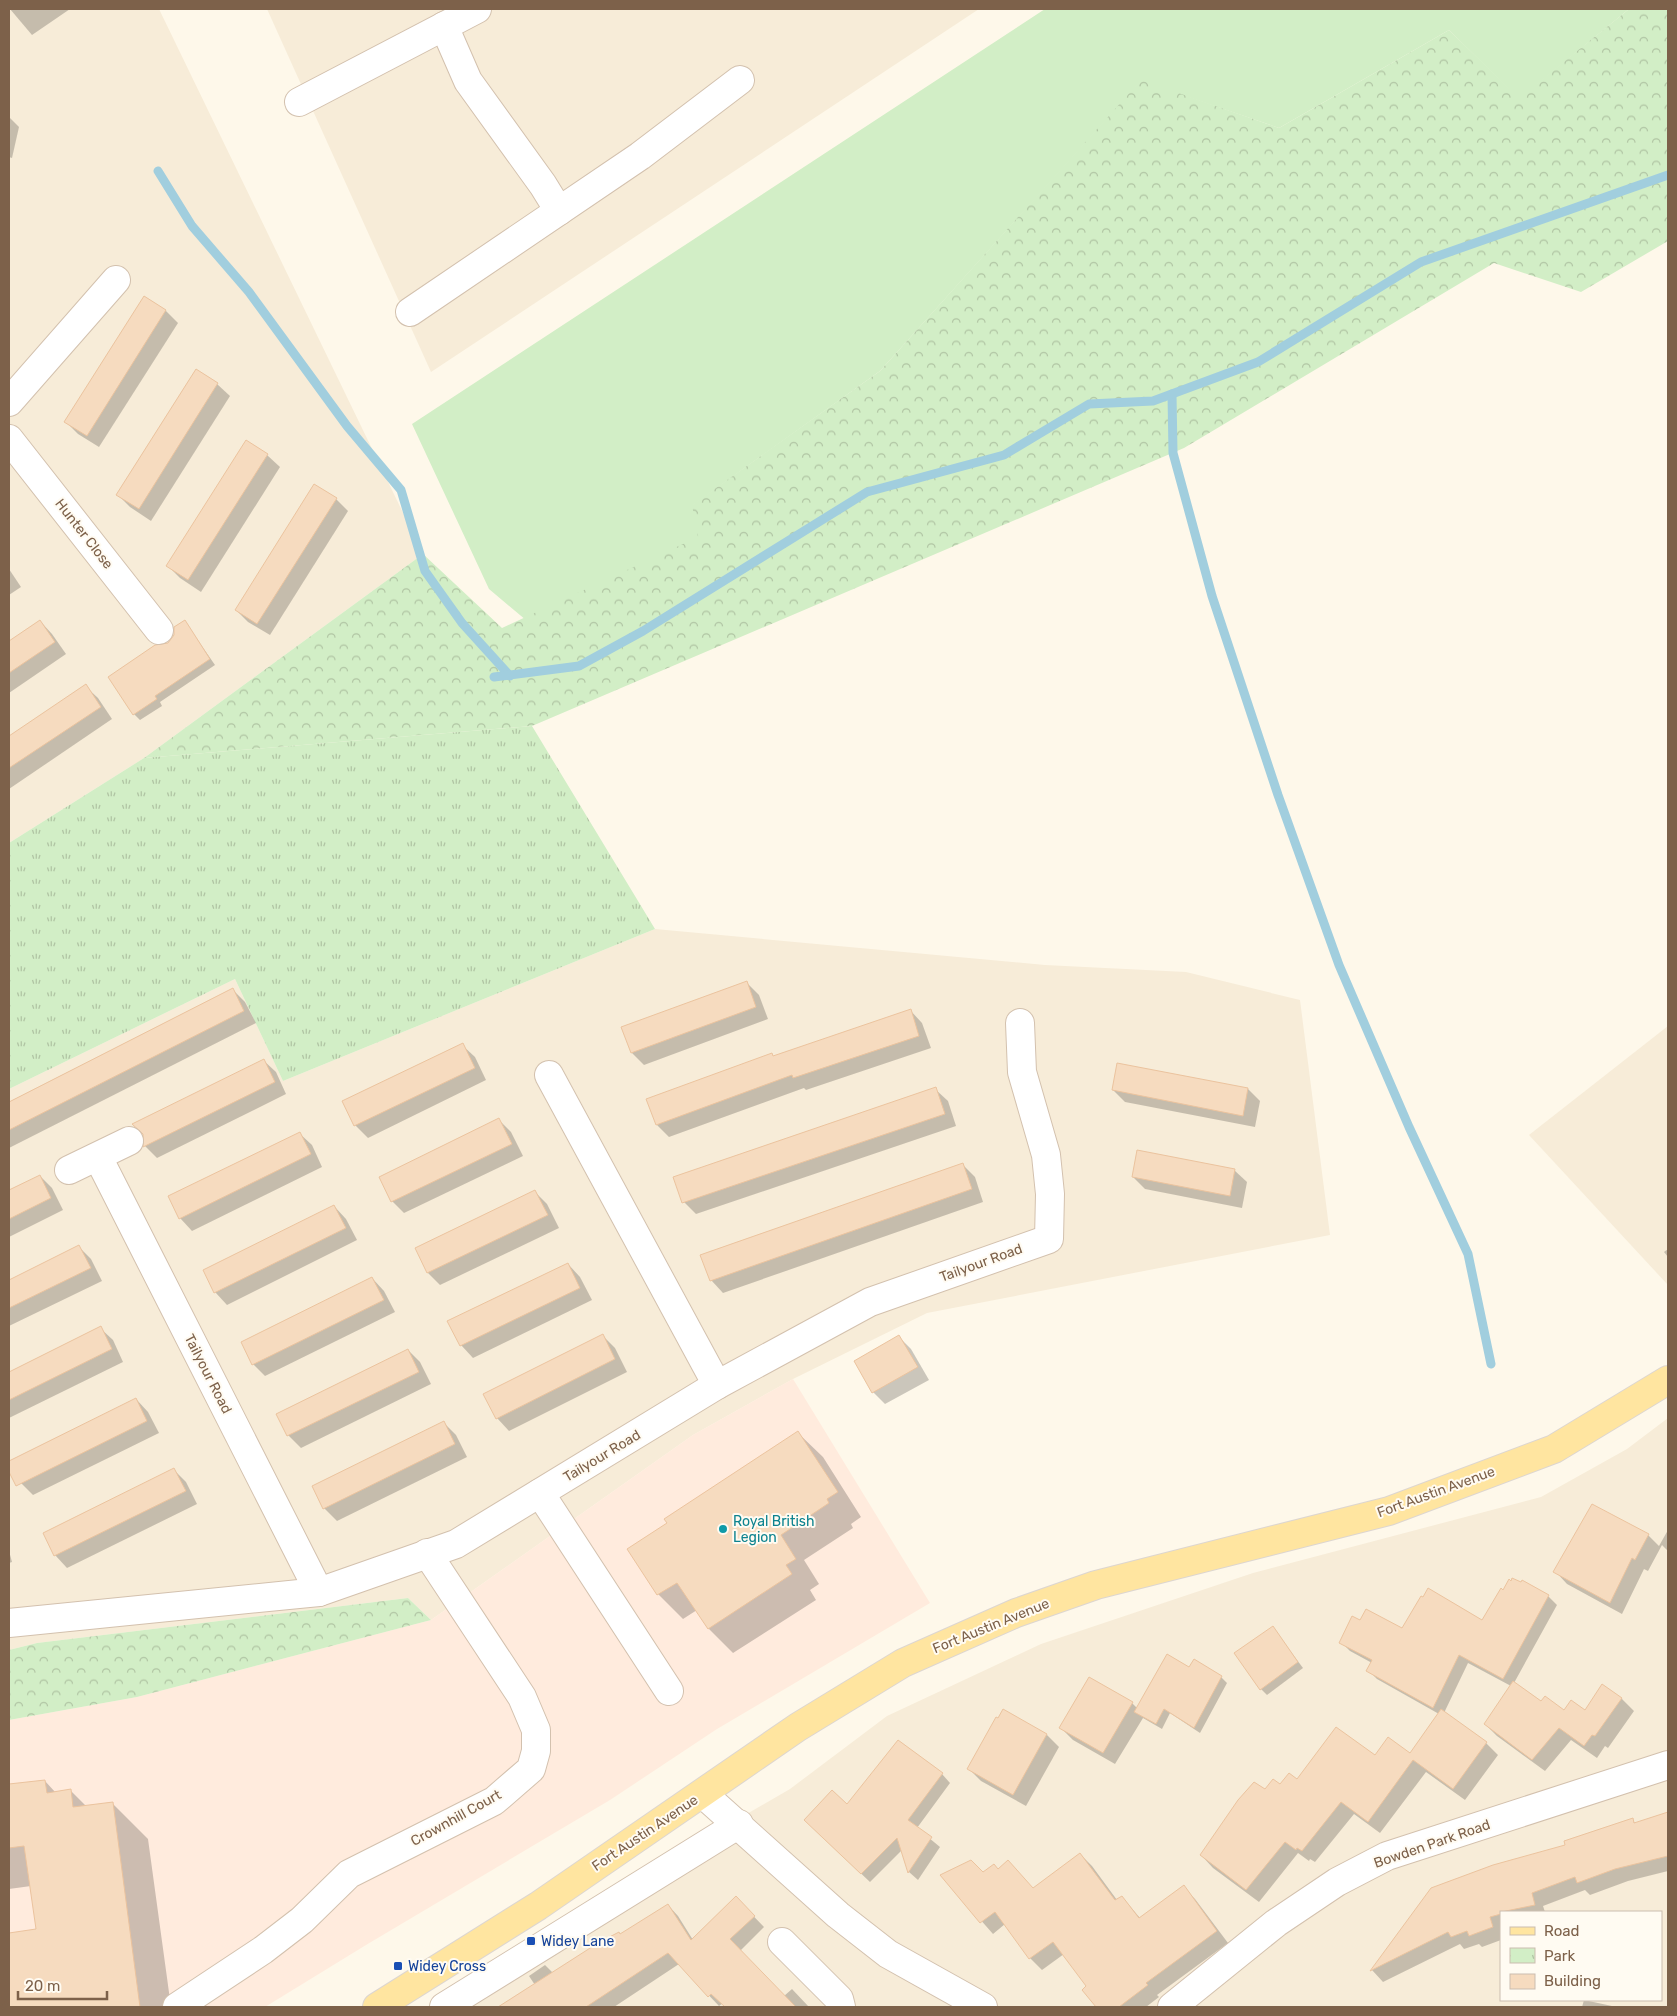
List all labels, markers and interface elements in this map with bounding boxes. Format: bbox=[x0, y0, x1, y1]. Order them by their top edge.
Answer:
street label: Hunter Close bbox=[51, 496, 117, 573]
street label: Tailyour Road bbox=[937, 1240, 1025, 1286]
street label: Tailyour Road bbox=[181, 1331, 235, 1417]
street label: Tailyour Road bbox=[560, 1426, 644, 1486]
street label: Fort Austin Avenue bbox=[1375, 1463, 1497, 1521]
place label: Royal British Legion bbox=[733, 1513, 814, 1546]
marker: Royal British Legion bbox=[717, 1523, 729, 1535]
street label: Fort Austin Avenue bbox=[930, 1595, 1052, 1657]
street label: Crownhill Court bbox=[408, 1786, 505, 1850]
street label: Fort Austin Avenue bbox=[589, 1791, 701, 1875]
street label: Bowden Park Road bbox=[1372, 1816, 1492, 1872]
legend bbox=[1500, 1911, 1662, 2001]
text: Road bbox=[1544, 1922, 1580, 1940]
place label: Widey Lane bbox=[541, 1933, 614, 1950]
marker: Widey Lane bbox=[525, 1935, 537, 1947]
text: Park bbox=[1544, 1947, 1575, 1965]
place label: Widey Cross bbox=[408, 1958, 486, 1975]
marker: Widey Cross bbox=[392, 1960, 404, 1972]
scale bar bbox=[18, 1968, 106, 2000]
text: Building bbox=[1544, 1972, 1601, 1990]
text: 20 m bbox=[25, 1977, 60, 1995]

